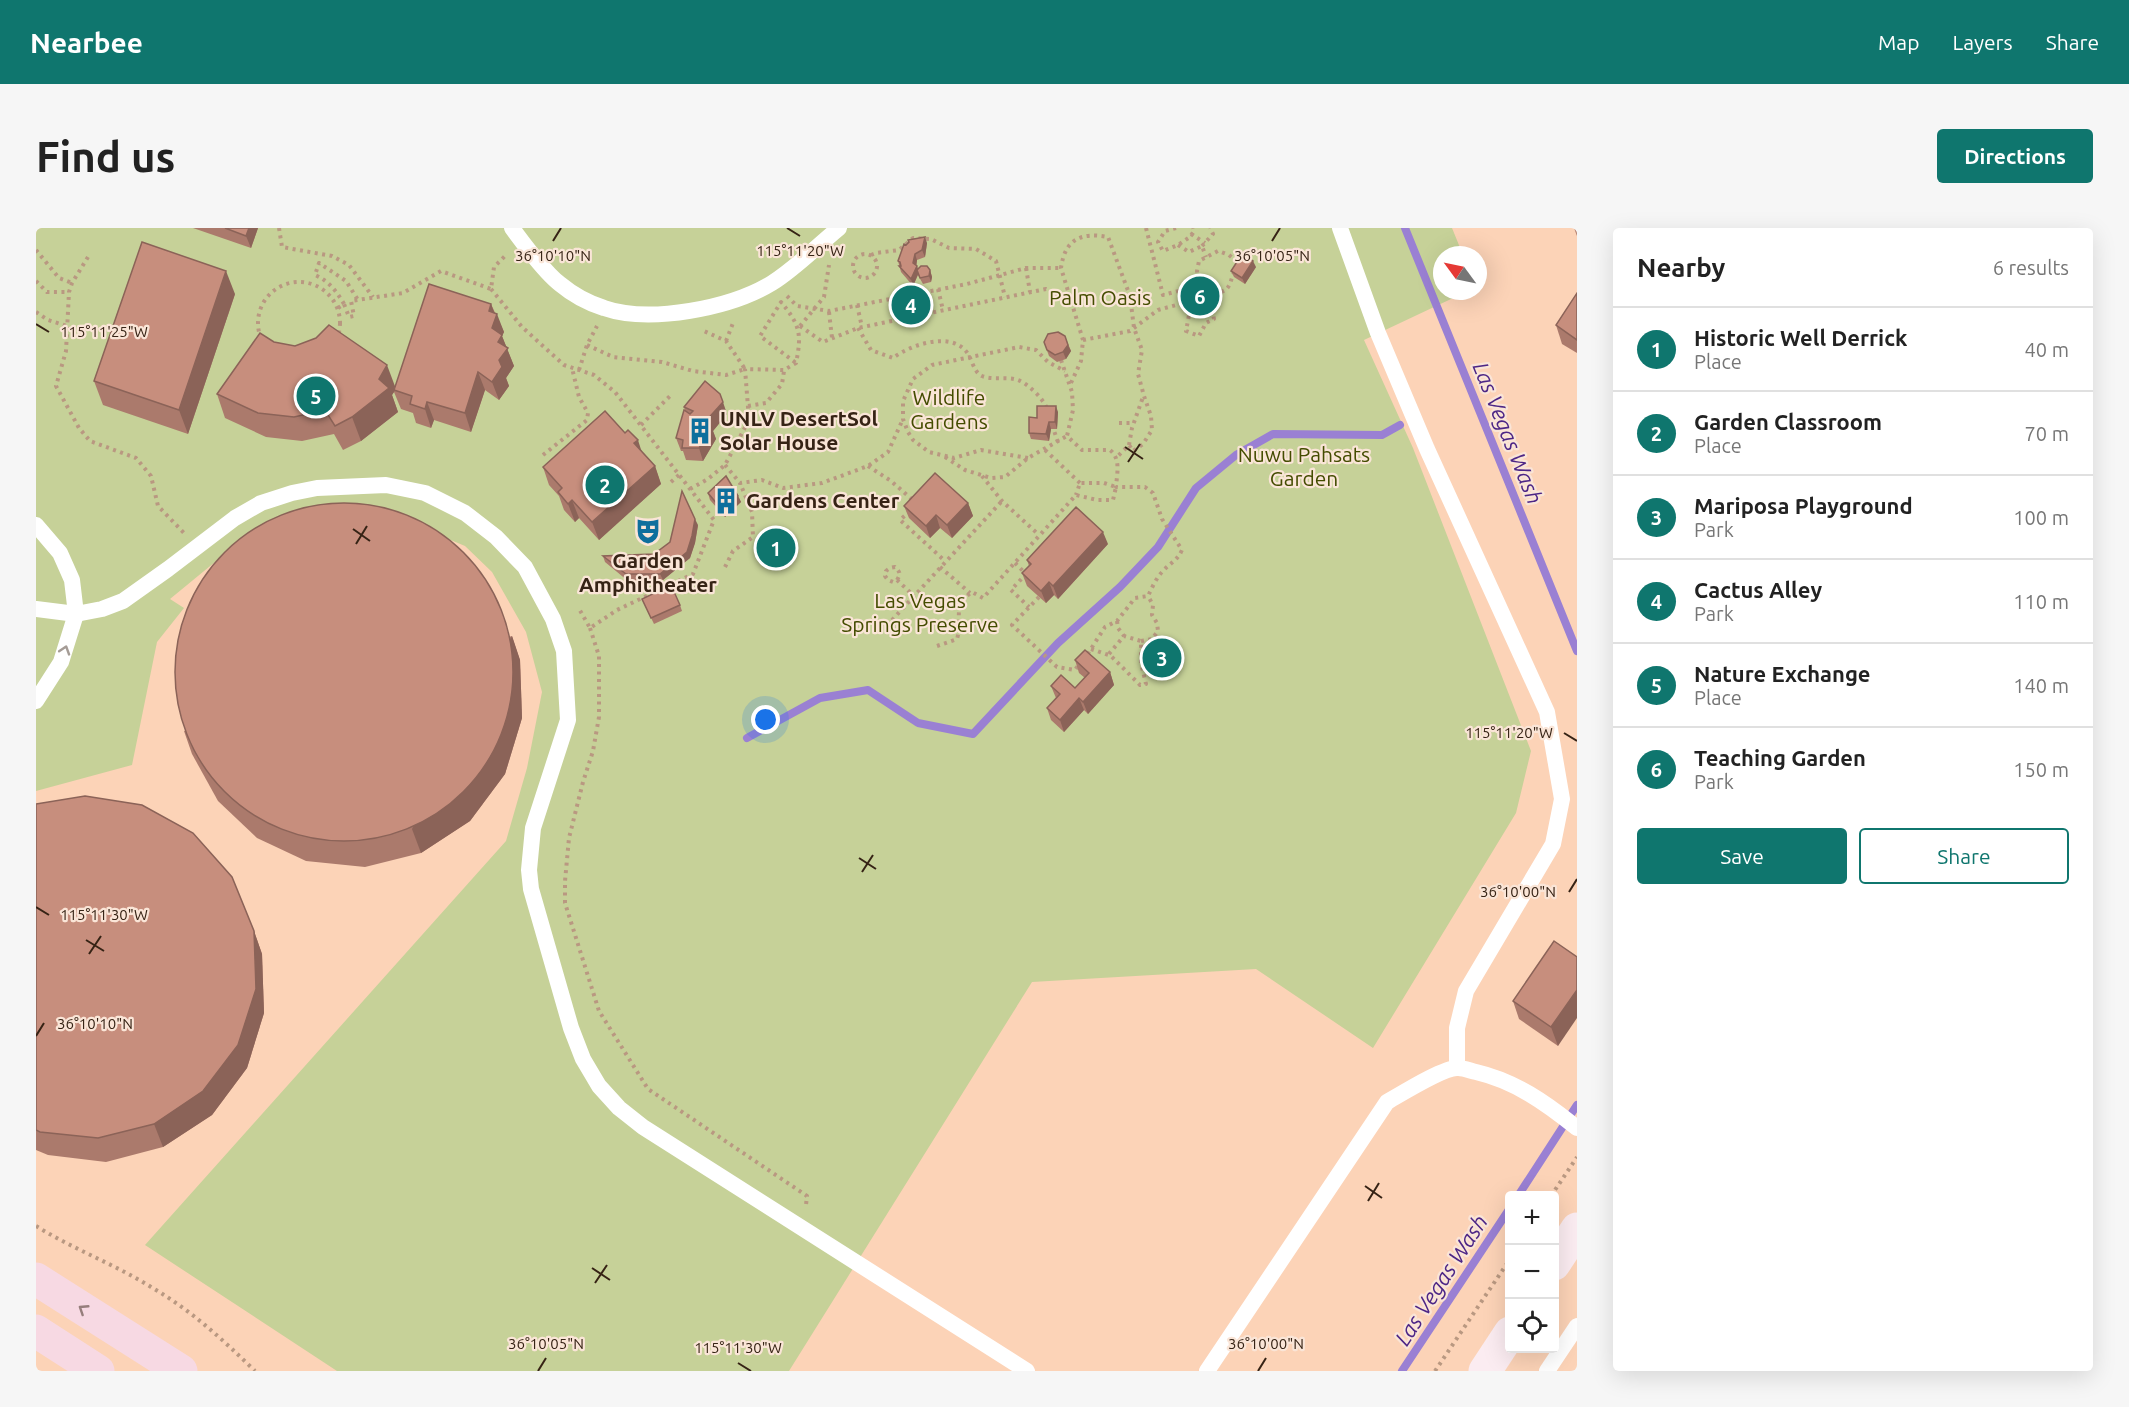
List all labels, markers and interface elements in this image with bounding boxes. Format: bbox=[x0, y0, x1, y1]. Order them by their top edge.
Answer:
text: Nearbee bbox=[30, 27, 143, 58]
text: Map bbox=[1878, 30, 1919, 54]
text: Layers bbox=[1952, 30, 2013, 54]
text: Share bbox=[2046, 30, 2099, 54]
button: Directions bbox=[1937, 129, 2093, 183]
text: Find us bbox=[36, 133, 175, 180]
text: 115°11'20"W bbox=[756, 242, 844, 259]
north arrow bbox=[1433, 246, 1487, 300]
text: 36°10'10"N bbox=[515, 247, 591, 264]
text: 36°10'05"N bbox=[1234, 247, 1310, 264]
text: Nearby bbox=[1637, 253, 1725, 282]
text: 6 results bbox=[1993, 256, 2069, 279]
pin: 6 bbox=[1180, 274, 1220, 318]
pin: 4 bbox=[892, 282, 930, 328]
park label: Palm Oasis bbox=[1049, 285, 1151, 309]
text: 115°11'25"W bbox=[60, 323, 148, 340]
text: Historic Well Derrick bbox=[1694, 325, 1907, 350]
text: 1 bbox=[1651, 338, 1662, 361]
text: 40 m bbox=[2025, 338, 2069, 361]
text: Place bbox=[1694, 350, 1742, 373]
water label: Las Vegas Wash bbox=[1469, 358, 1548, 507]
pin: 5 bbox=[296, 374, 336, 418]
park label: Wildlife Gardens bbox=[910, 385, 988, 433]
place label: UNLV DesertSol Solar House bbox=[720, 406, 878, 454]
text: Garden Classroom bbox=[1694, 409, 1882, 434]
building icon: UNLV DesertSol Solar House bbox=[685, 416, 715, 446]
text: 2 bbox=[1651, 422, 1662, 445]
text: 70 m bbox=[2025, 422, 2069, 445]
text: Place bbox=[1694, 434, 1742, 457]
park label: Nuwu Pahsats Garden bbox=[1238, 442, 1370, 490]
pin: 2 bbox=[586, 462, 624, 508]
building icon: Gardens Center bbox=[711, 486, 741, 516]
place label: Gardens Center bbox=[746, 488, 900, 512]
text: Mariposa Playground bbox=[1694, 493, 1913, 518]
text: 3 bbox=[1651, 506, 1662, 529]
text: 100 m bbox=[2013, 506, 2069, 529]
theatre icon: Garden Amphitheater bbox=[633, 516, 663, 546]
text: Park bbox=[1694, 518, 1734, 541]
pin: 1 bbox=[756, 526, 796, 570]
place label: Garden Amphitheater bbox=[579, 548, 717, 596]
text: Cactus Alley bbox=[1694, 577, 1822, 602]
park label: Las Vegas Springs Preserve bbox=[841, 588, 999, 636]
text: 4 bbox=[1651, 590, 1662, 613]
text: 110 m bbox=[2013, 590, 2069, 613]
text: Park bbox=[1694, 602, 1734, 625]
pin: 3 bbox=[1142, 636, 1182, 680]
one-way arrow bbox=[57, 645, 70, 656]
text: Nature Exchange bbox=[1694, 661, 1871, 686]
text: 5 bbox=[1651, 674, 1662, 697]
text: 140 m bbox=[2013, 674, 2069, 697]
text: Place bbox=[1694, 686, 1742, 709]
your location bbox=[751, 705, 780, 734]
text: 115°11'20"W bbox=[1465, 724, 1553, 741]
text: Teaching Garden bbox=[1694, 745, 1866, 770]
text: 6 bbox=[1651, 758, 1662, 781]
text: 150 m bbox=[2013, 758, 2069, 781]
text: Park bbox=[1694, 770, 1734, 793]
button: Save bbox=[1637, 828, 1847, 884]
button: Share bbox=[1859, 828, 2069, 884]
text: 36°10'00"N bbox=[1480, 883, 1556, 900]
text: 115°11'30"W bbox=[60, 906, 148, 923]
text: 36°10'10"N bbox=[57, 1015, 133, 1032]
map controls bbox=[1505, 1191, 1559, 1353]
button: + bbox=[1505, 1191, 1559, 1245]
water label: Las Vegas Wash bbox=[1389, 1210, 1492, 1350]
button: − bbox=[1505, 1245, 1559, 1299]
button: locate bbox=[1505, 1299, 1559, 1353]
one-way arrow bbox=[79, 1306, 90, 1317]
text: 36°10'05"N bbox=[508, 1335, 584, 1352]
text: 36°10'00"N bbox=[1228, 1335, 1304, 1352]
text: 115°11'30"W bbox=[694, 1339, 782, 1356]

